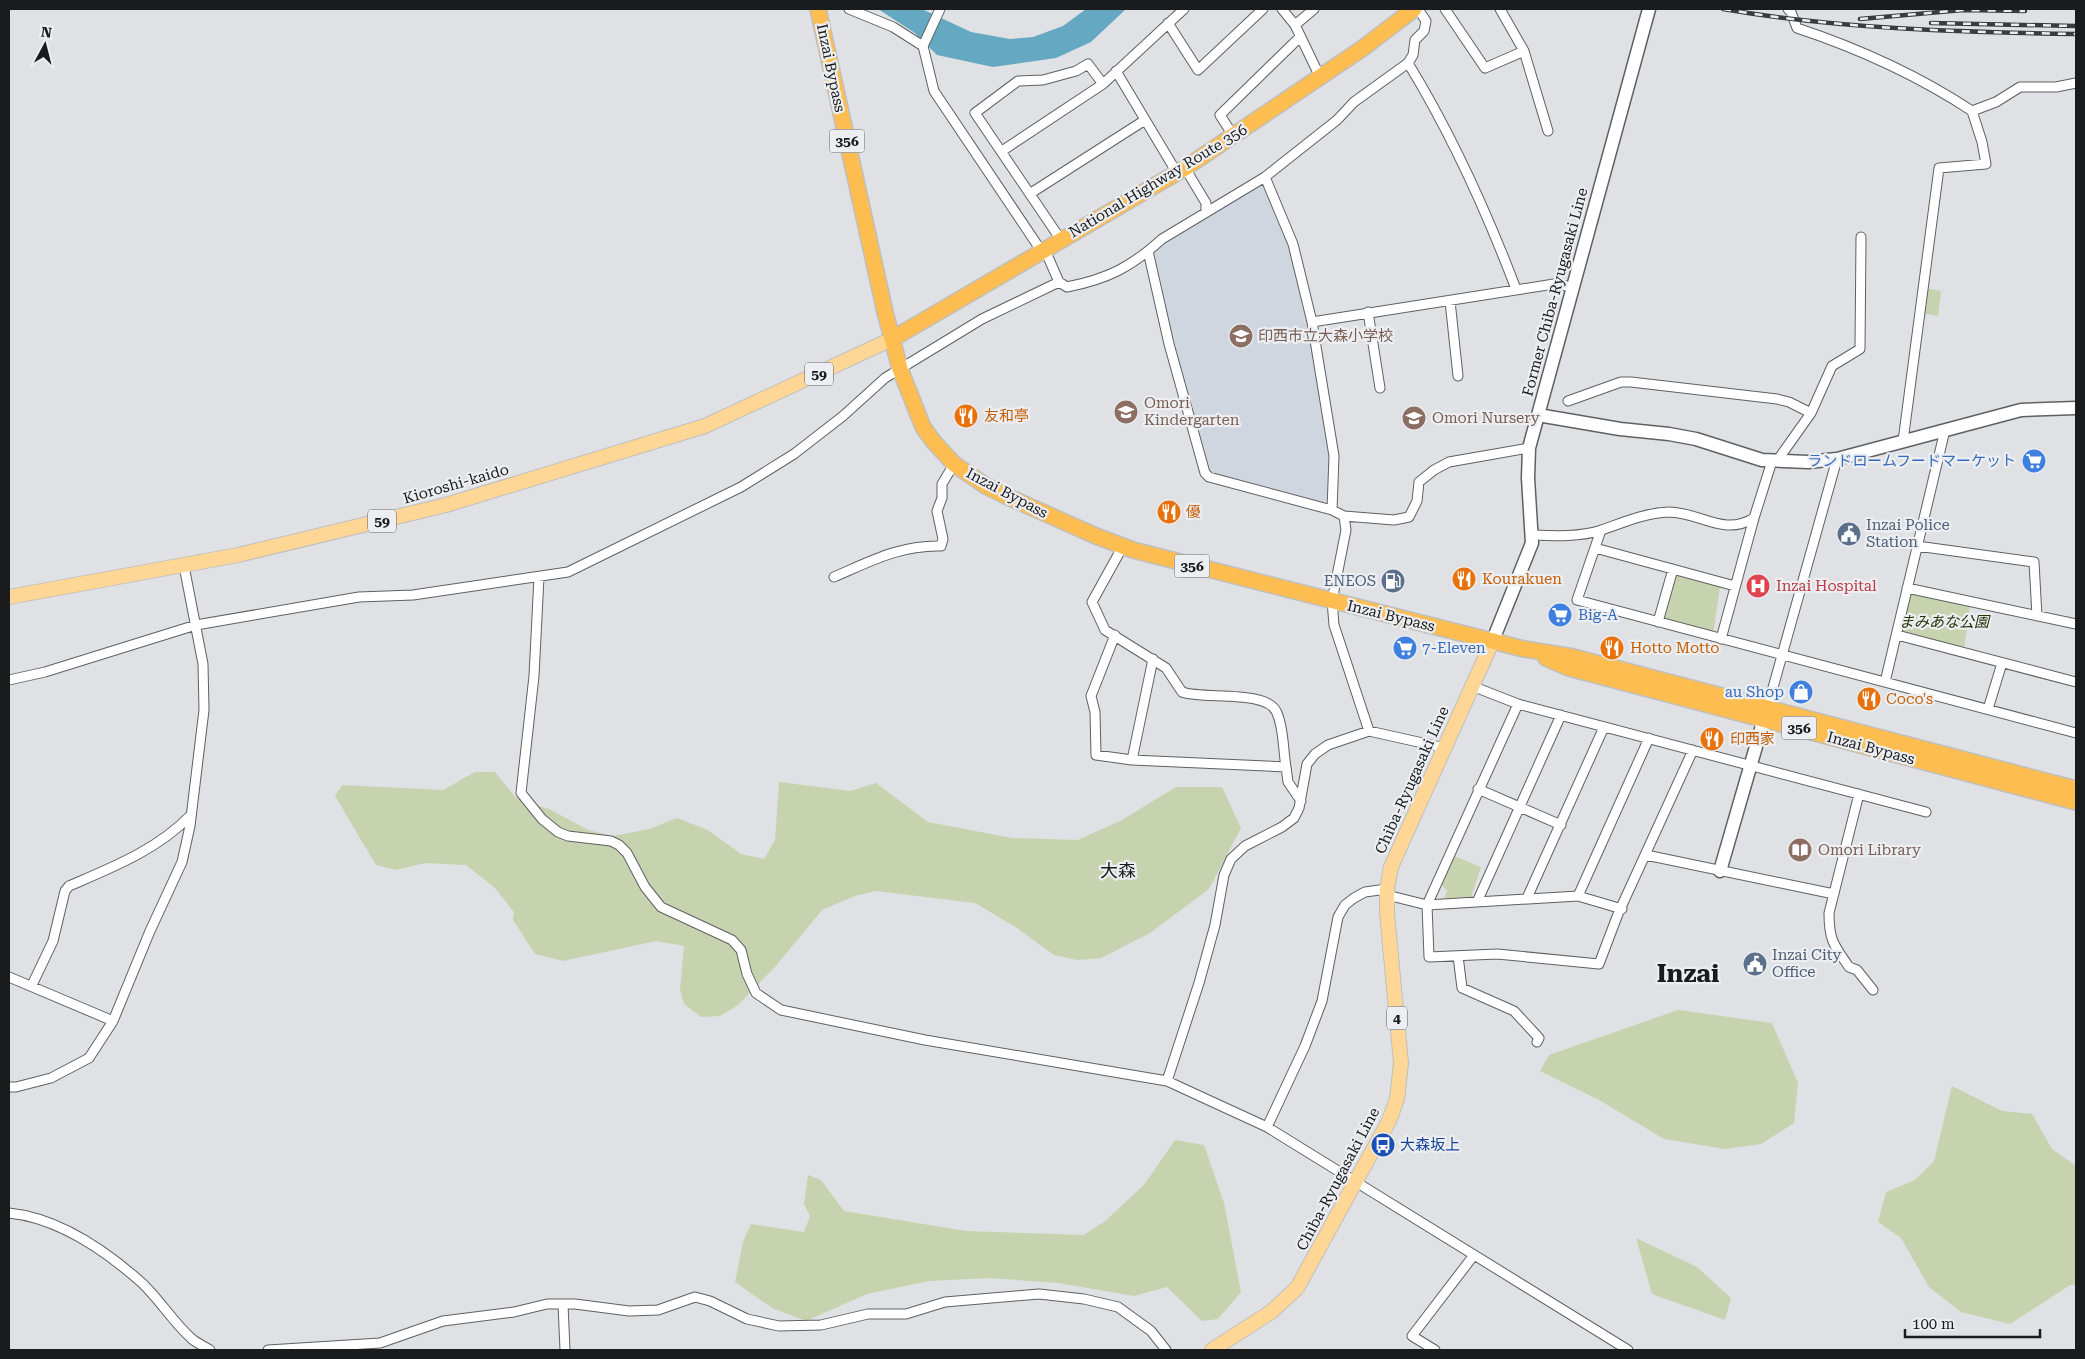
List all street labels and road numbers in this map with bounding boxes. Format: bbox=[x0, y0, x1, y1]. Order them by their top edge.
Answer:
street label: Inzai Bypass bbox=[813, 22, 849, 114]
street label: National Highway Route 356 bbox=[1066, 121, 1250, 241]
road number: 356 bbox=[830, 130, 864, 152]
street label: Former Chiba-Ryugasaki Line bbox=[1518, 186, 1592, 398]
road number: 59 bbox=[805, 362, 833, 386]
street label: Kioroshi-kaido bbox=[401, 460, 511, 508]
street label: Inzai Bypass bbox=[963, 464, 1051, 522]
road number: 59 bbox=[368, 510, 396, 532]
road number: 356 bbox=[1174, 554, 1210, 578]
street label: Inzai Bypass bbox=[1345, 596, 1437, 636]
street label: Chiba-Ryugasaki Line bbox=[1371, 703, 1453, 857]
road number: 356 bbox=[1782, 716, 1816, 740]
street label: Inzai Bypass bbox=[1825, 728, 1917, 768]
road number: 4 bbox=[1387, 1006, 1407, 1030]
street label: Chiba-Ryugasaki Line bbox=[1293, 1104, 1383, 1254]

